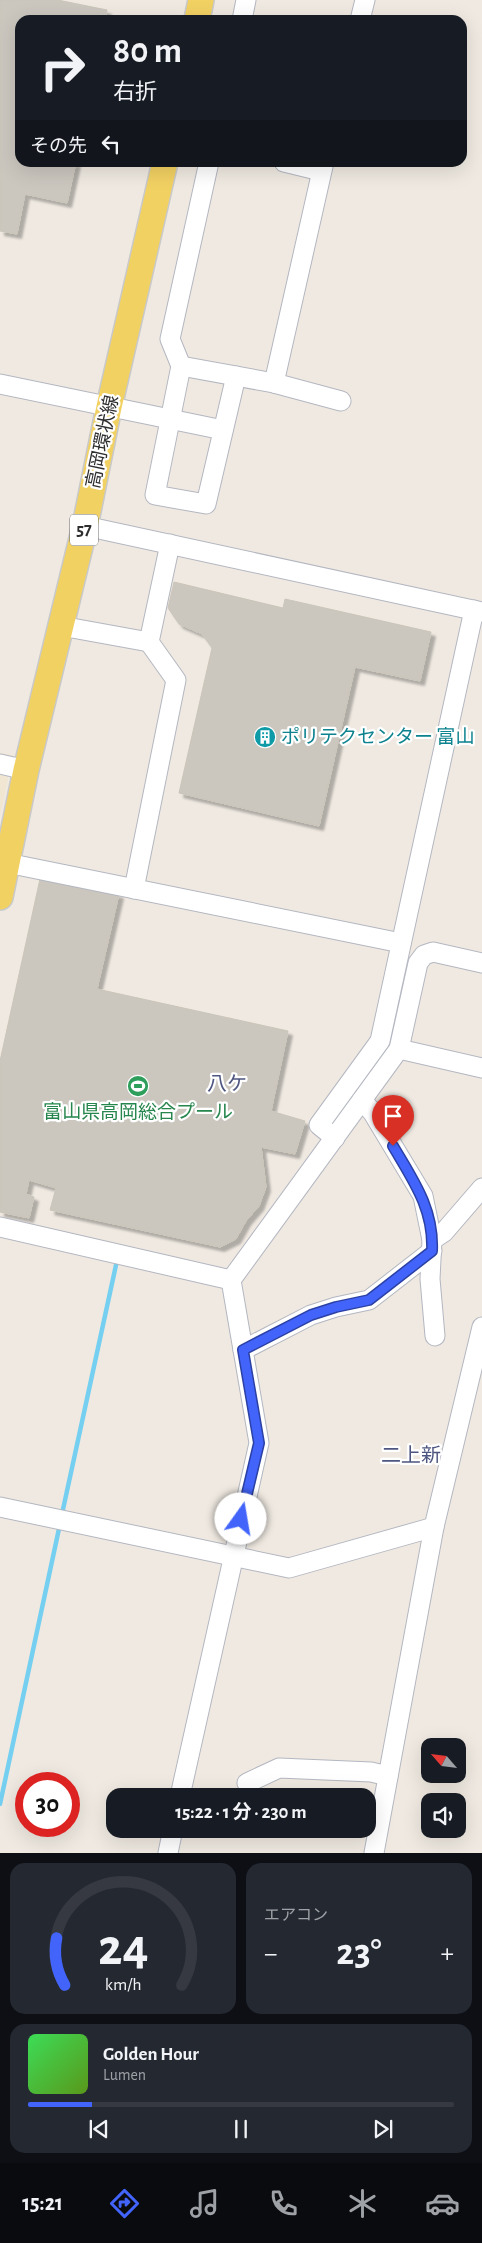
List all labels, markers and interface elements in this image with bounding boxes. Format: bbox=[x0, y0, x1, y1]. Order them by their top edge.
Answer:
text: 80 m bbox=[113, 34, 182, 69]
icon: right bbox=[30, 35, 95, 100]
text: 右折 bbox=[113, 81, 157, 103]
icon: left bbox=[97, 130, 125, 158]
text: その先 bbox=[30, 137, 87, 156]
street label: 高岡環状線 bbox=[83, 393, 122, 490]
road number: 57 bbox=[70, 514, 98, 546]
building icon: ポリテクセンター 富山 bbox=[253, 725, 277, 749]
place label: ポリテクセンター 富山 bbox=[281, 726, 474, 747]
sports icon: 富山県高岡総合プール bbox=[126, 1074, 150, 1098]
district label: 八ケ bbox=[207, 1074, 247, 1094]
pin bbox=[372, 1095, 414, 1146]
place label: 富山県高岡総合プール bbox=[43, 1101, 233, 1122]
icon: arrive bbox=[379, 1102, 407, 1130]
district label: 二上新 bbox=[381, 1445, 441, 1466]
position arrow bbox=[214, 1492, 266, 1544]
north arrow bbox=[421, 1738, 466, 1782]
map controls bbox=[421, 1738, 466, 1838]
speed limit sign: 30 bbox=[15, 1772, 80, 1837]
button: sound bbox=[421, 1793, 466, 1838]
text: 15:22 · 1 分 · 230 m bbox=[175, 1803, 307, 1822]
text: エアコン bbox=[264, 1907, 328, 1923]
text: 24 bbox=[98, 1922, 148, 1974]
text: 23° bbox=[336, 1934, 382, 1972]
text: − bbox=[264, 1940, 277, 1968]
text: + bbox=[441, 1940, 454, 1968]
text: km/h bbox=[105, 1976, 141, 1994]
text: Golden Hour bbox=[103, 2045, 199, 2064]
text: Lumen bbox=[103, 2067, 146, 2083]
icon: previous bbox=[85, 2115, 113, 2143]
icon: pause bbox=[227, 2115, 255, 2143]
icon: next bbox=[369, 2115, 397, 2143]
icon: directions bbox=[107, 2186, 142, 2221]
icon: music bbox=[187, 2186, 222, 2221]
icon: phone bbox=[266, 2186, 301, 2221]
icon: climate bbox=[345, 2186, 380, 2221]
icon: car bbox=[425, 2186, 460, 2221]
text: 15:21 bbox=[22, 2192, 63, 2214]

